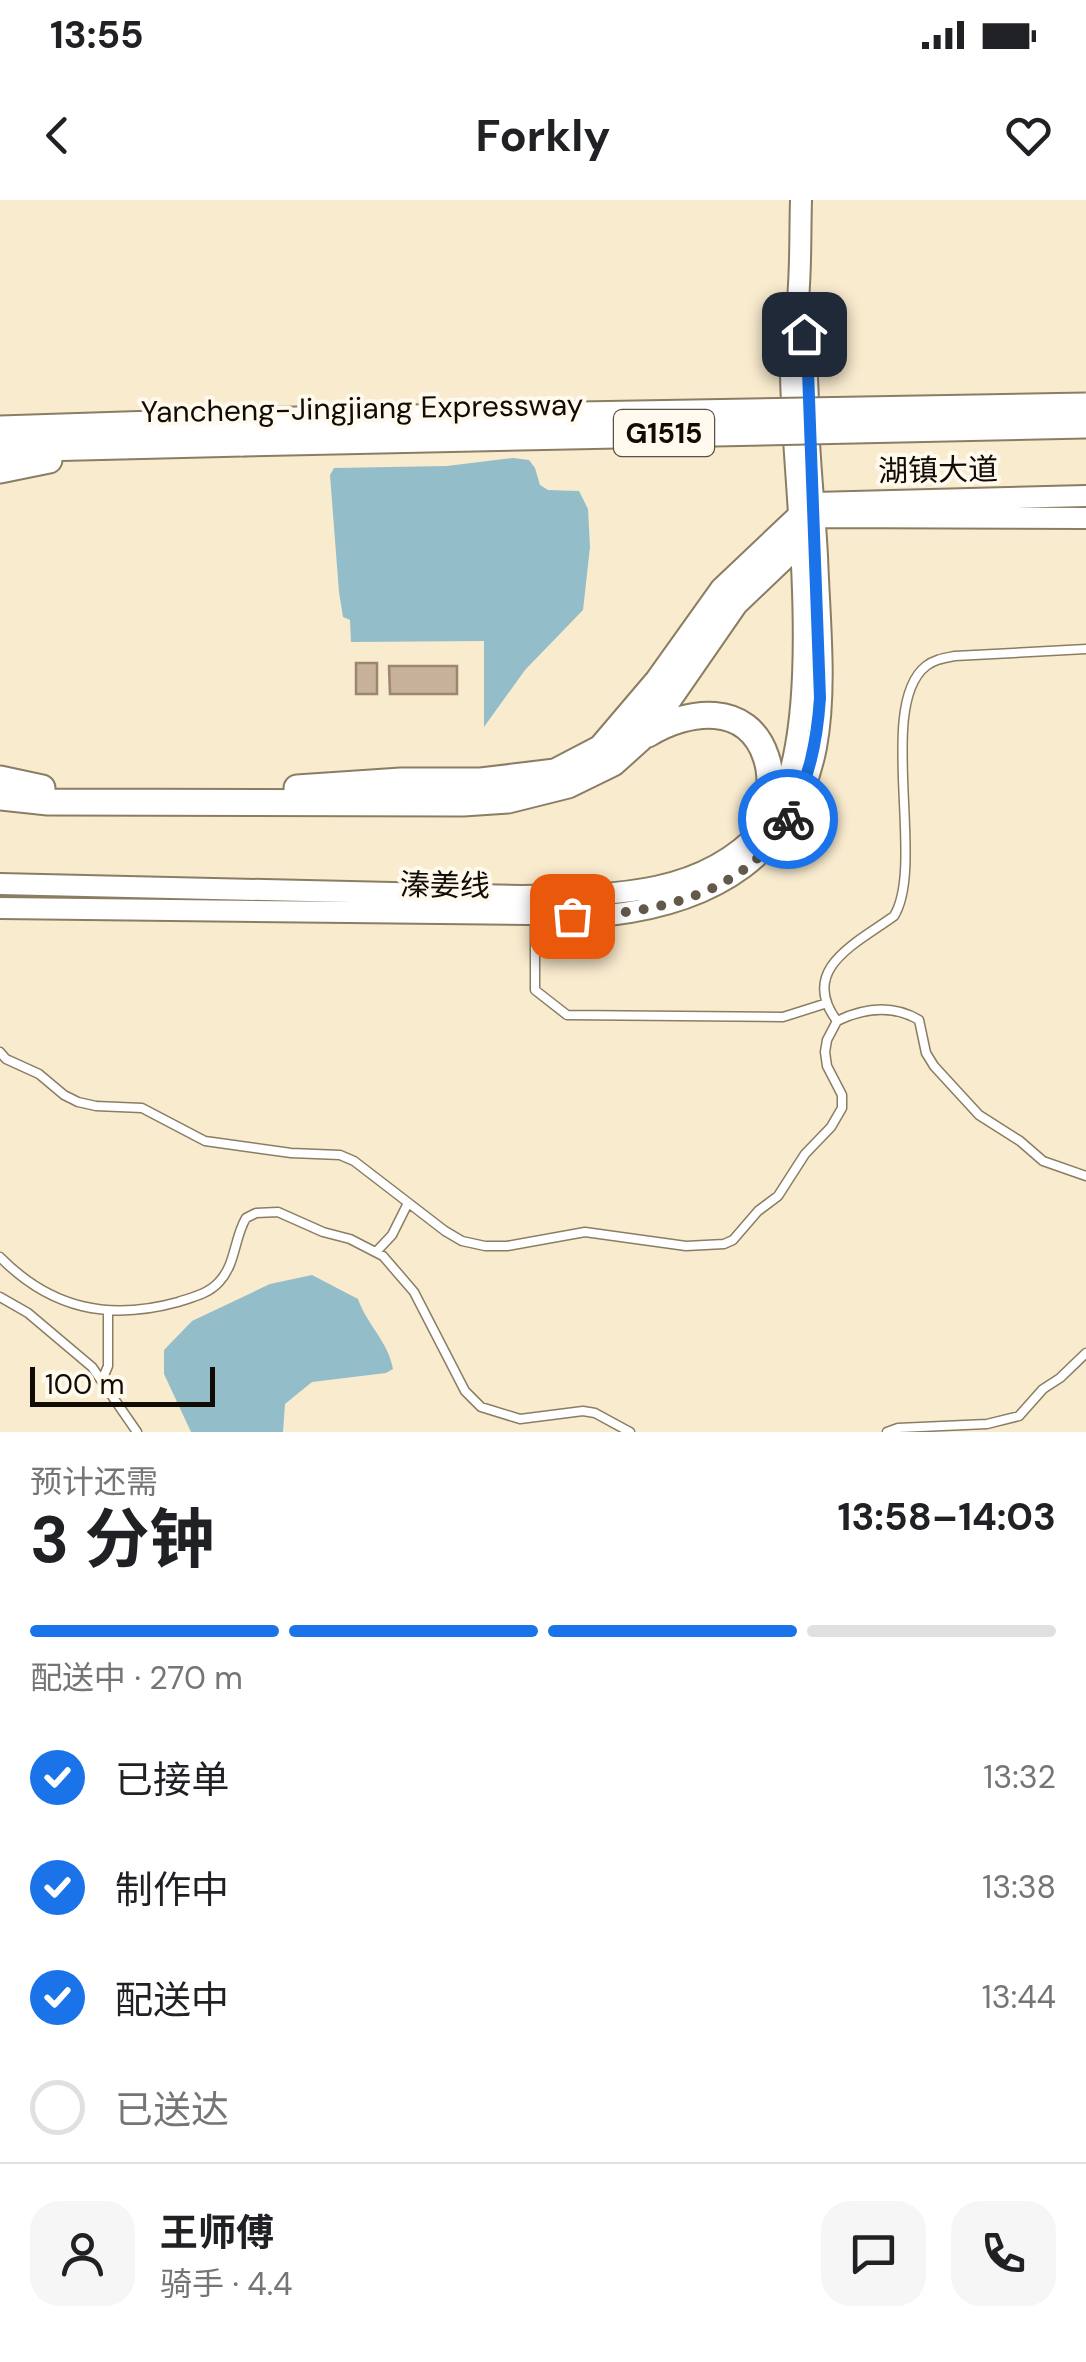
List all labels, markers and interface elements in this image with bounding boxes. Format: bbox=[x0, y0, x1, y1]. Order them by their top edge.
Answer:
text: 13:55 bbox=[50, 10, 144, 60]
text: Forkly bbox=[476, 106, 610, 165]
icon: back bbox=[30, 108, 85, 163]
icon: heart bbox=[1001, 108, 1056, 163]
pin bbox=[762, 292, 847, 377]
icon: home bbox=[777, 307, 832, 362]
street label: Yancheng-Jingjiang Expressway bbox=[140, 385, 584, 431]
road number: G1515 bbox=[614, 410, 714, 456]
street label: 湖镇大道 bbox=[878, 449, 998, 491]
courier bbox=[738, 769, 838, 869]
icon: bike bbox=[761, 792, 816, 847]
street label: 溱姜线 bbox=[400, 865, 490, 905]
pin bbox=[530, 874, 615, 959]
icon: bag bbox=[545, 889, 600, 944]
scale bar bbox=[30, 1362, 215, 1406]
text: 100 m bbox=[45, 1366, 124, 1403]
text: 预计还需 bbox=[30, 1461, 158, 1503]
text: 13:58–14:03 bbox=[838, 1492, 1056, 1542]
text: 3 分钟 bbox=[30, 1498, 214, 1582]
text: 配送中 · 270 m bbox=[30, 1657, 243, 1699]
icon: check bbox=[30, 1750, 85, 1805]
text: 已接单 bbox=[115, 1755, 229, 1805]
text: 13:32 bbox=[983, 1756, 1056, 1798]
icon: check bbox=[30, 1860, 85, 1915]
text: 制作中 bbox=[115, 1865, 229, 1915]
text: 13:38 bbox=[982, 1866, 1056, 1908]
icon: check bbox=[30, 1970, 85, 2025]
text: 配送中 bbox=[115, 1975, 229, 2025]
text: 13:44 bbox=[982, 1976, 1056, 2018]
text: 已送达 bbox=[115, 2085, 229, 2135]
button: person bbox=[30, 2201, 135, 2306]
button: chat bbox=[821, 2201, 926, 2306]
button: phone bbox=[951, 2201, 1056, 2306]
text: 王师傅 bbox=[160, 2208, 274, 2258]
text: 骑手 · 4.4 bbox=[160, 2263, 293, 2305]

